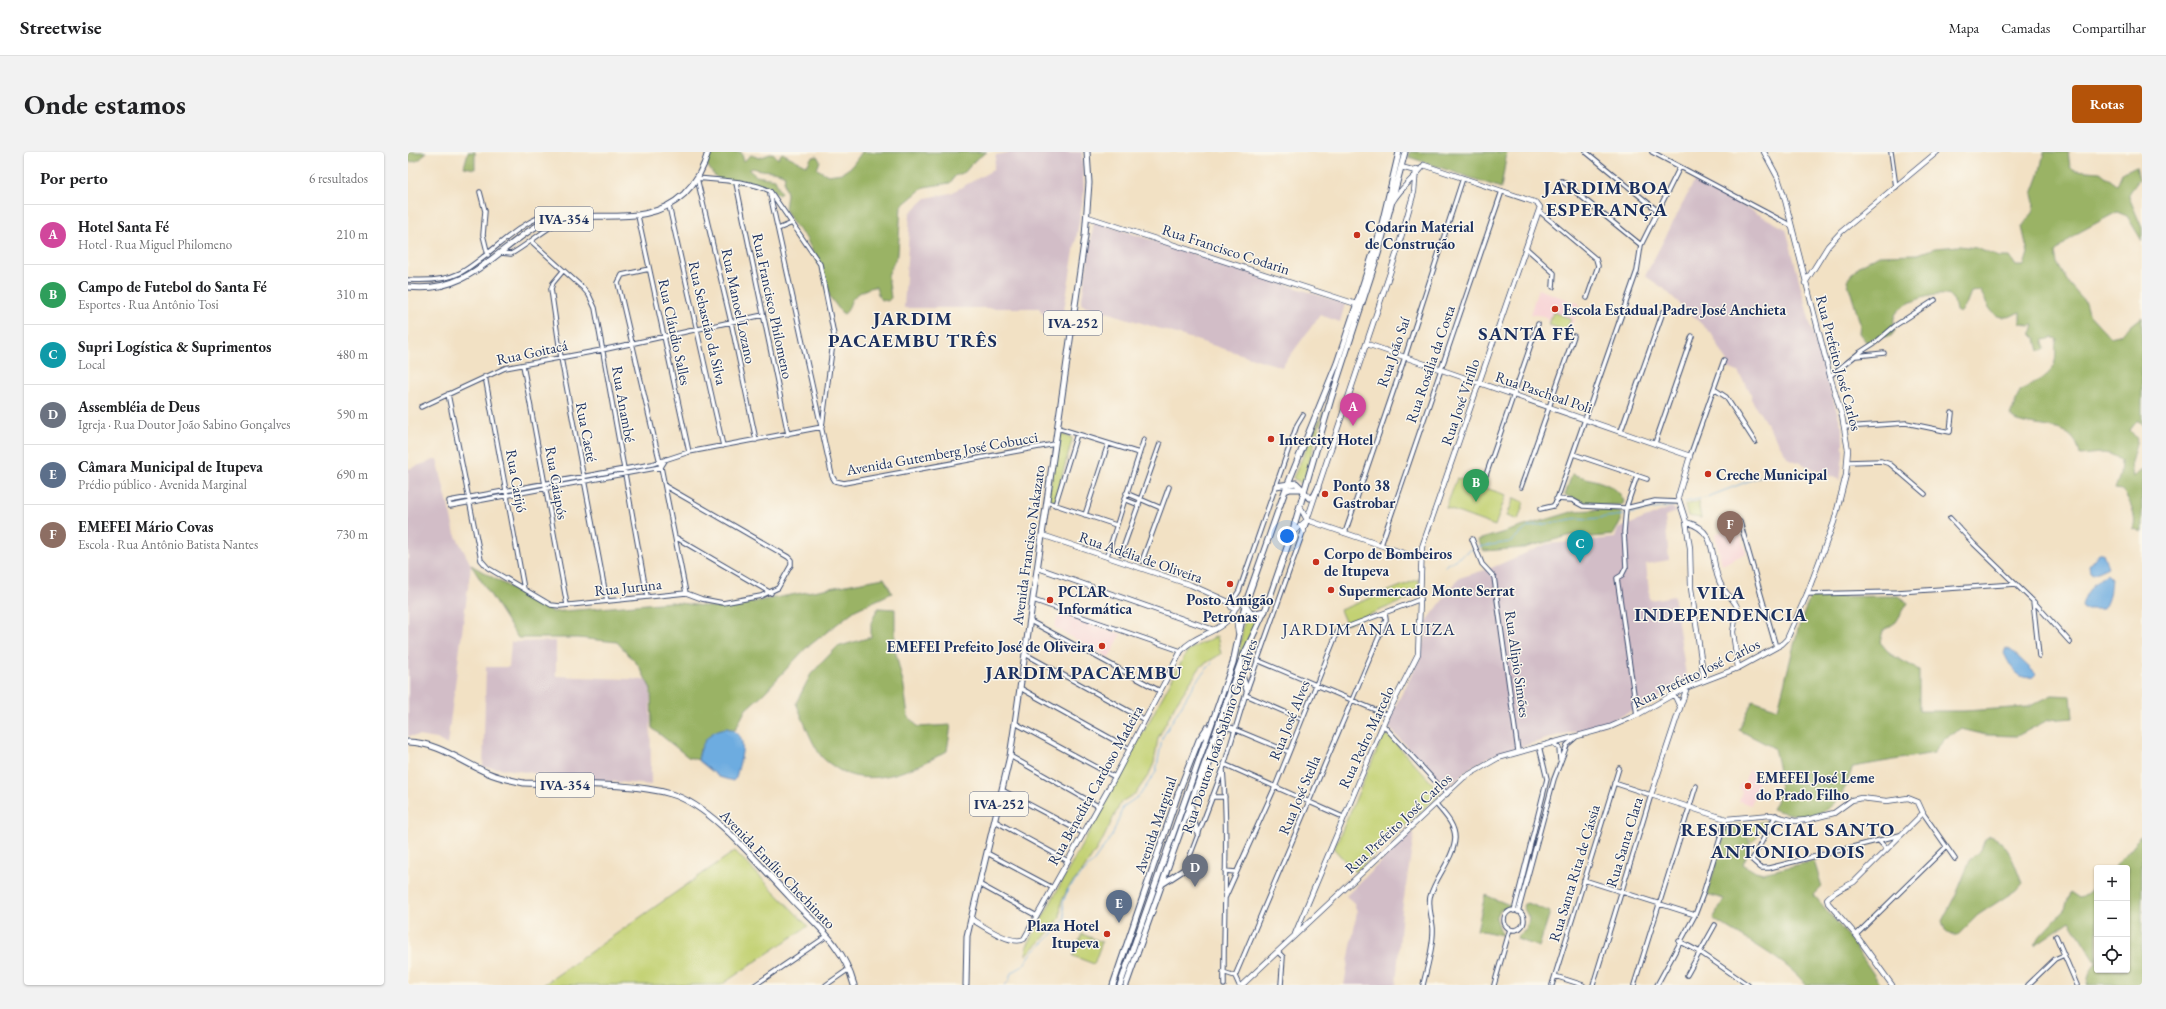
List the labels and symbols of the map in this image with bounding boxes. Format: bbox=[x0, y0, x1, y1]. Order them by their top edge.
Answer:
district label: JARDIM BOA ESPERANÇA bbox=[1541, 175, 1671, 222]
road number: IVA-354 bbox=[535, 207, 593, 231]
place label: Codarin Material de Construção bbox=[1365, 217, 1475, 253]
street label: Rua Francisco Codarin bbox=[1160, 219, 1292, 279]
marker: Codarin Material de Construção bbox=[1352, 230, 1362, 240]
street label: Rua Francisco Philomeno bbox=[748, 231, 798, 381]
street label: Rua Manoel Lozano bbox=[717, 247, 761, 365]
street label: Rua Sebastião da Silva bbox=[685, 259, 732, 387]
street label: Rua Cláudio Salles bbox=[654, 277, 696, 387]
street label: Rua Prefeito José Carlos bbox=[1812, 293, 1866, 433]
place label: Escola Estadual Padre José Anchieta bbox=[1563, 300, 1786, 319]
street label: Rua Rosália da Costa bbox=[1401, 303, 1459, 425]
marker: Escola Estadual Padre José Anchieta bbox=[1550, 304, 1560, 314]
district label: JARDIM PACAEMBU TRÊS bbox=[828, 306, 998, 353]
road number: IVA-252 bbox=[1044, 311, 1102, 335]
street label: Rua João Saí bbox=[1372, 314, 1414, 390]
district label: SANTA FÉ bbox=[1478, 321, 1576, 346]
street label: Rua Goitacá bbox=[495, 335, 569, 369]
street label: Rua José Virillo bbox=[1436, 356, 1484, 448]
street label: Rua Anambé bbox=[608, 364, 640, 444]
street label: Rua Paschoal Poli bbox=[1493, 366, 1595, 418]
pin: A bbox=[1340, 393, 1366, 426]
street label: Rua Caeté bbox=[572, 400, 602, 464]
street label: Avenida Gutemberg José Cobucci bbox=[844, 427, 1040, 479]
place label: Intercity Hotel bbox=[1279, 430, 1374, 449]
marker: Intercity Hotel bbox=[1266, 434, 1276, 444]
street label: Rua Caiapós bbox=[541, 445, 573, 521]
street label: Rua Carijó bbox=[502, 448, 532, 514]
street label: Avenida Francisco Nakazato bbox=[1007, 464, 1049, 627]
place label: Creche Municipal bbox=[1716, 465, 1828, 484]
pin: B bbox=[1463, 469, 1489, 502]
marker: Creche Municipal bbox=[1703, 469, 1713, 479]
place label: Ponto 38 Gastrobar bbox=[1333, 476, 1396, 512]
marker: Ponto 38 Gastrobar bbox=[1320, 489, 1330, 499]
pin: F bbox=[1717, 511, 1743, 544]
your location bbox=[1277, 526, 1297, 546]
street label: Rua Adélia de Oliveira bbox=[1077, 527, 1205, 587]
pin: C bbox=[1567, 530, 1593, 563]
place label: Corpo de Bombeiros de Itupeva bbox=[1324, 544, 1452, 580]
marker: Corpo de Bombeiros de Itupeva bbox=[1311, 557, 1321, 567]
street label: Rua Juruna bbox=[593, 574, 663, 600]
marker: Posto Amigão Petronas bbox=[1225, 579, 1235, 589]
district label: VILA INDEPENDENCIA bbox=[1634, 580, 1808, 627]
place label: Supermercado Monte Serrat bbox=[1339, 581, 1515, 600]
place label: PCLAR Informática bbox=[1058, 582, 1132, 618]
marker: Supermercado Monte Serrat bbox=[1326, 585, 1336, 595]
place label: Posto Amigão Petronas bbox=[1186, 590, 1274, 626]
marker: PCLAR Informática bbox=[1045, 595, 1055, 605]
street label: Rua Alipio Simões bbox=[1501, 609, 1535, 719]
district label: JARDIM ANA LUIZA bbox=[1280, 618, 1456, 640]
street label: Rua Prefeito José Carlos bbox=[1629, 634, 1763, 712]
street label: Rua Doutor João Sabino Gonçalves bbox=[1177, 636, 1261, 836]
place label: EMEFEI Prefeito José de Oliveira bbox=[887, 637, 1094, 656]
marker: EMEFEI Prefeito José de Oliveira bbox=[1097, 641, 1107, 651]
district label: JARDIM PACAEMBU bbox=[983, 660, 1183, 685]
street label: Rua José Alves bbox=[1264, 677, 1314, 763]
street label: Rua Pedro Marcelo bbox=[1334, 683, 1398, 791]
street label: Rua Benedita Cardoso Madeira bbox=[1043, 702, 1147, 868]
street label: Rua José Stella bbox=[1274, 752, 1324, 838]
street label: Rua Prefeito José Carlos bbox=[1340, 768, 1456, 878]
place label: EMEFEI José Leme do Prado Filho bbox=[1756, 768, 1875, 804]
road number: IVA-354 bbox=[536, 773, 594, 797]
street label: Avenida Marginal bbox=[1129, 774, 1181, 877]
marker: EMEFEI José Leme do Prado Filho bbox=[1743, 781, 1753, 791]
road number: IVA-252 bbox=[970, 792, 1028, 816]
street label: Rua Santa Clara bbox=[1601, 795, 1647, 889]
street label: Rua Santa Rita de Cássia bbox=[1544, 802, 1604, 944]
street label: Avenida Emílio Chechinato bbox=[715, 805, 840, 933]
district label: RESIDENCIAL SANTO ANTONIO DOIS bbox=[1681, 817, 1895, 864]
pin: D bbox=[1182, 854, 1208, 887]
pin: E bbox=[1106, 890, 1132, 923]
place label: Plaza Hotel Itupeva bbox=[1027, 916, 1100, 952]
marker: Plaza Hotel Itupeva bbox=[1102, 929, 1112, 939]

